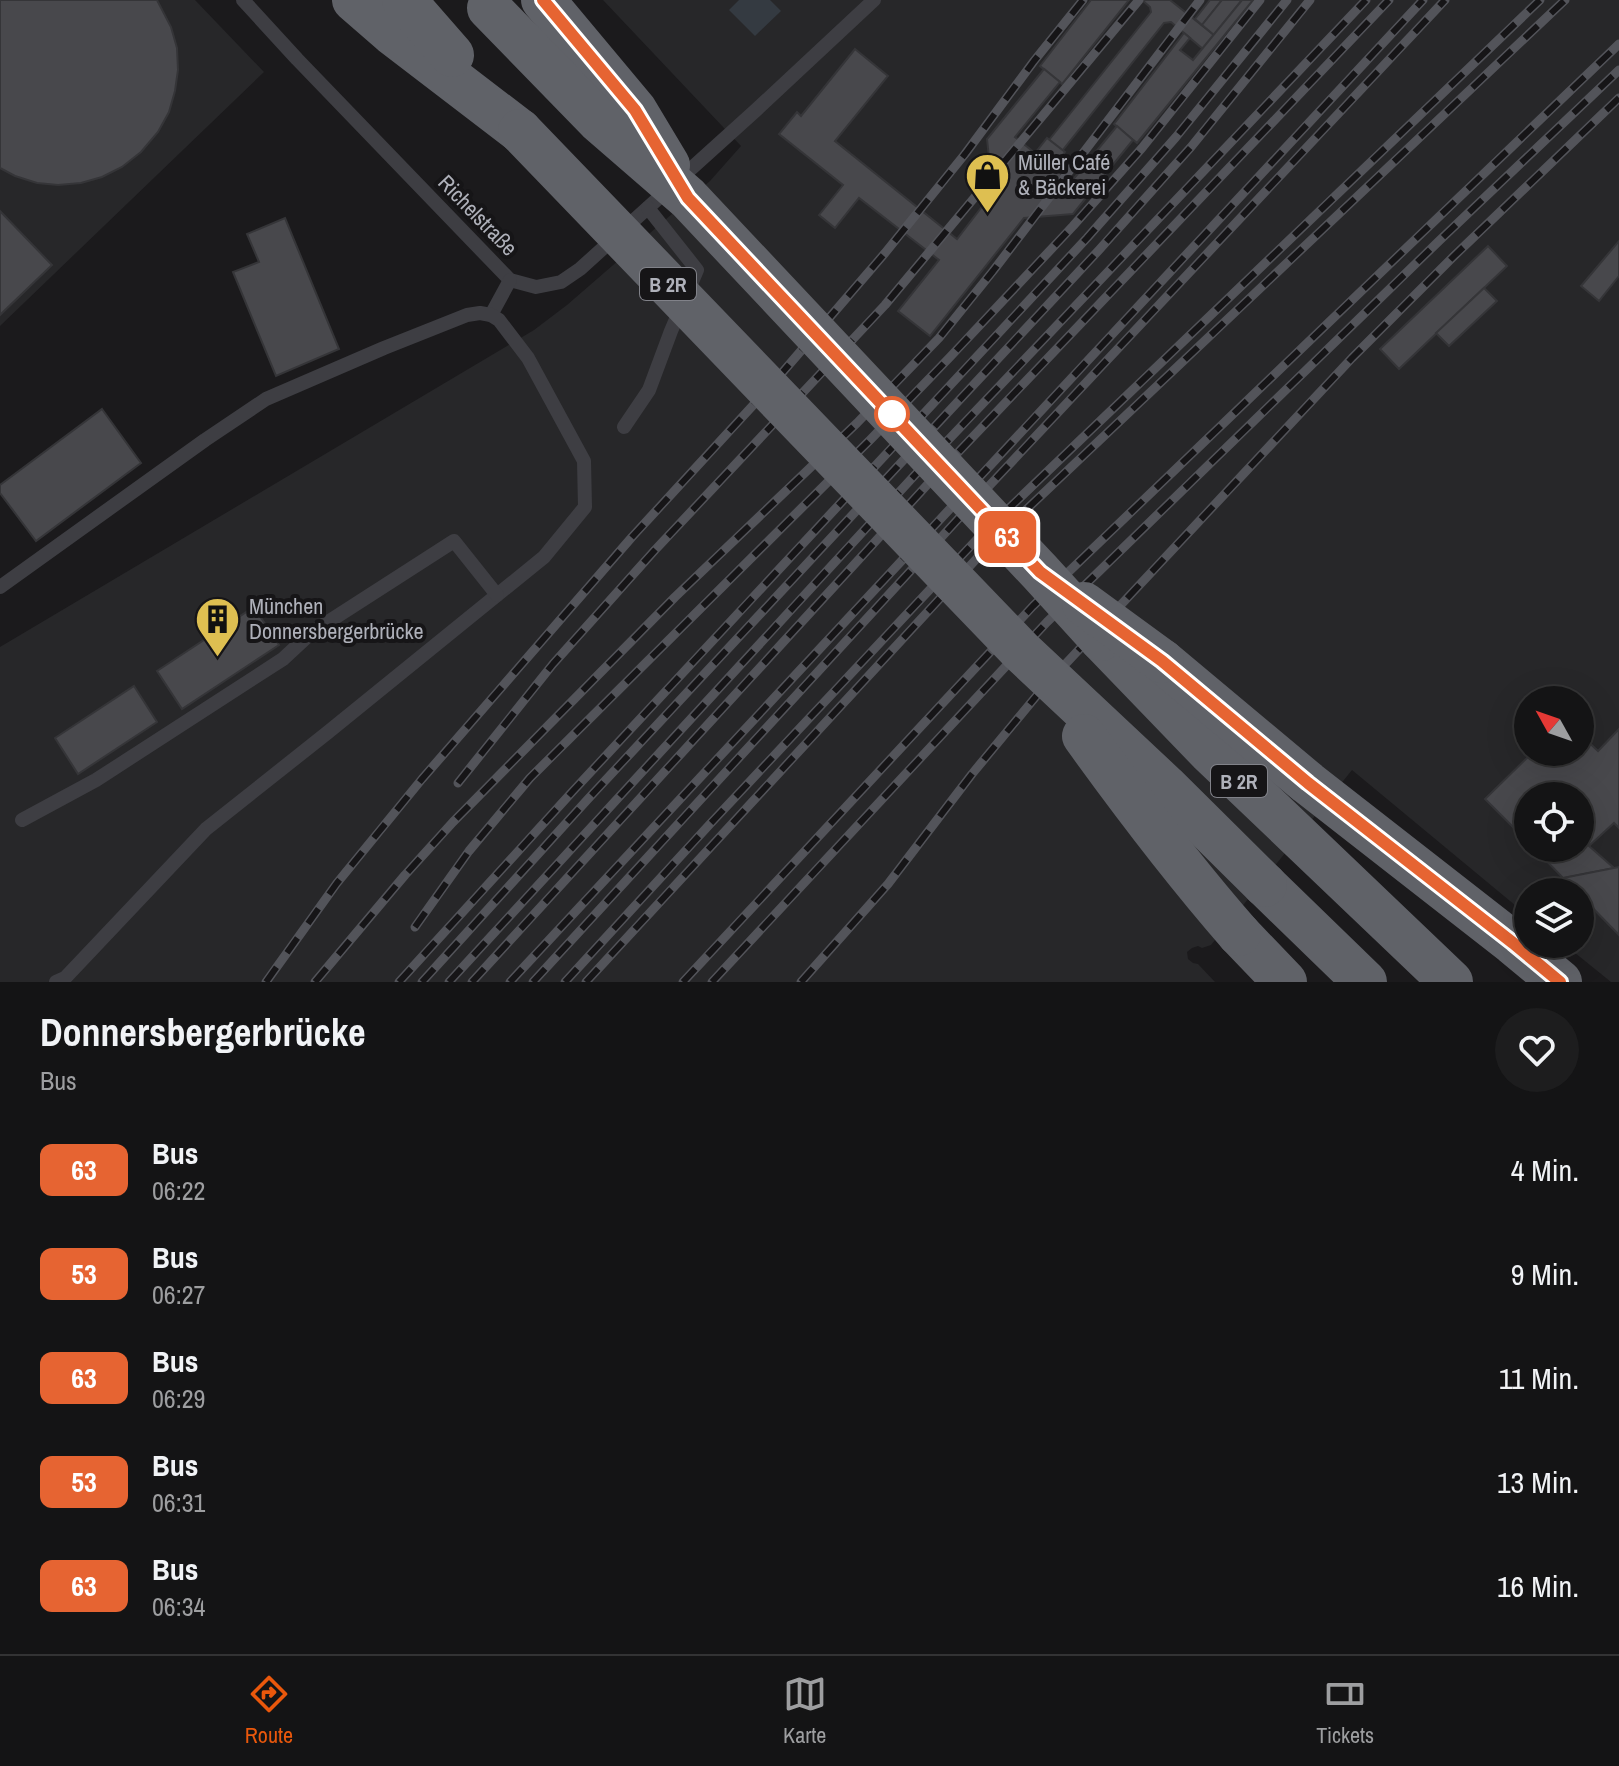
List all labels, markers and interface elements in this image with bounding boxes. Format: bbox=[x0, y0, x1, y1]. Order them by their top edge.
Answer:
place label: Müller Café & Bäckerei bbox=[1018, 147, 1110, 202]
shop icon: Müller Café & Bäckerei bbox=[963, 151, 1011, 214]
street label: Richelstraße bbox=[432, 168, 524, 262]
road number: B 2R bbox=[640, 268, 696, 300]
unlabelled marker bbox=[875, 397, 909, 431]
line badge: 63 bbox=[971, 511, 1043, 563]
text: 63 bbox=[994, 518, 1020, 556]
place label: München Donnersbergerbrücke bbox=[249, 591, 423, 646]
building icon: München Donnersbergerbrücke bbox=[194, 595, 242, 658]
north arrow bbox=[1514, 686, 1594, 766]
map controls bbox=[1514, 686, 1594, 958]
road number: B 2R bbox=[1211, 765, 1267, 797]
button: locate bbox=[1514, 782, 1594, 862]
button: layers bbox=[1514, 878, 1594, 958]
text: Donnersbergerbrücke bbox=[40, 1007, 366, 1058]
button: heart bbox=[1495, 1008, 1579, 1092]
text: Bus bbox=[40, 1063, 77, 1098]
text: Bus bbox=[152, 1133, 198, 1173]
text: 4 Min. bbox=[1511, 1150, 1579, 1190]
text: 63 bbox=[71, 1151, 97, 1189]
text: 06:22 bbox=[152, 1173, 205, 1208]
text: Bus bbox=[152, 1237, 198, 1277]
text: 9 Min. bbox=[1511, 1254, 1579, 1294]
text: 53 bbox=[71, 1255, 97, 1293]
text: 06:27 bbox=[152, 1277, 205, 1312]
text: Bus bbox=[152, 1341, 198, 1381]
text: 11 Min. bbox=[1499, 1358, 1579, 1398]
text: 63 bbox=[71, 1359, 97, 1397]
text: 06:29 bbox=[152, 1381, 205, 1416]
text: Bus bbox=[152, 1445, 198, 1485]
text: 13 Min. bbox=[1497, 1462, 1579, 1502]
text: 53 bbox=[71, 1463, 97, 1501]
text: 06:31 bbox=[152, 1485, 205, 1520]
text: Bus bbox=[152, 1549, 198, 1589]
text: 16 Min. bbox=[1497, 1566, 1579, 1606]
text: 63 bbox=[71, 1567, 97, 1605]
text: 06:34 bbox=[152, 1589, 205, 1624]
tab: Route bbox=[245, 1672, 293, 1750]
tab: Karte bbox=[783, 1672, 827, 1750]
tab: Tickets bbox=[1316, 1672, 1374, 1750]

